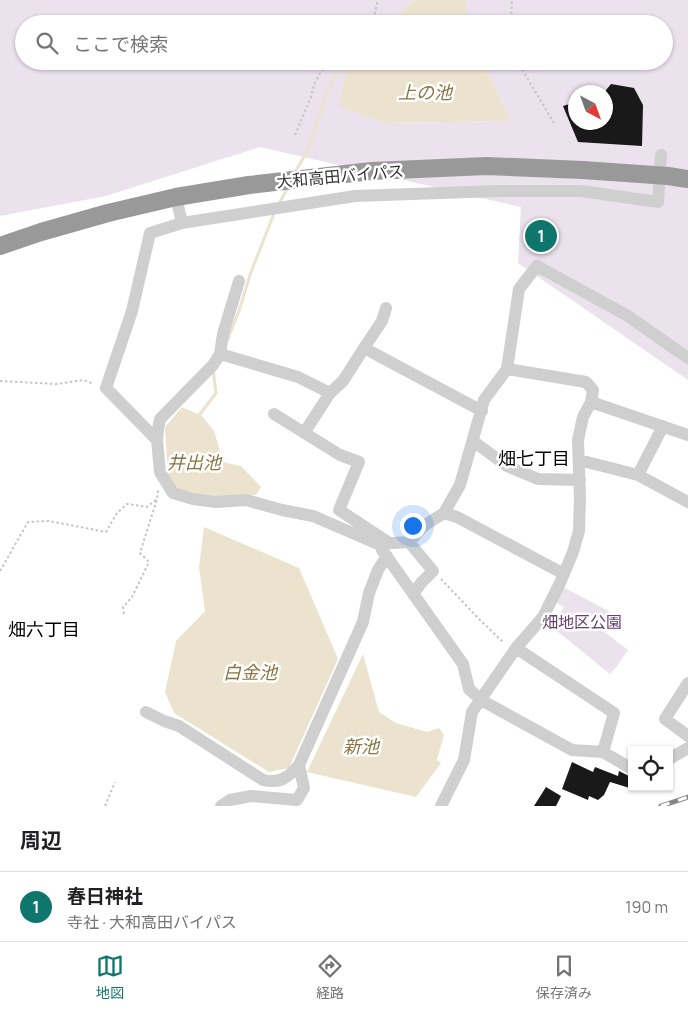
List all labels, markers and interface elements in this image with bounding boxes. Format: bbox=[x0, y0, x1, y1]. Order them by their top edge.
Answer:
search box bbox=[15, 15, 673, 70]
icon: search bbox=[33, 29, 61, 57]
text: ここで検索 bbox=[73, 31, 168, 57]
water label: 上の池 bbox=[398, 80, 454, 104]
north arrow bbox=[568, 85, 613, 130]
street label: 大和高田バイパス bbox=[275, 159, 405, 193]
pin: 1 bbox=[525, 217, 557, 255]
district label: 畑七丁目 bbox=[498, 446, 570, 470]
water label: 井出池 bbox=[167, 450, 223, 474]
your location bbox=[400, 513, 426, 539]
park label: 畑地区公園 bbox=[542, 611, 622, 633]
district label: 畑六丁目 bbox=[8, 617, 80, 641]
water label: 白金池 bbox=[223, 660, 279, 684]
water label: 新池 bbox=[343, 734, 381, 758]
map controls bbox=[628, 746, 673, 791]
button: locate bbox=[628, 746, 673, 791]
text: 周辺 bbox=[20, 826, 62, 854]
text: 春日神社 bbox=[67, 883, 143, 909]
text: 1 bbox=[32, 896, 40, 918]
text: 190 m bbox=[625, 896, 668, 918]
text: 寺社 · 大和高田バイパス bbox=[67, 911, 237, 933]
tab: 地図 bbox=[96, 952, 124, 1002]
tab: 経路 bbox=[316, 952, 344, 1002]
tab: 保存済み bbox=[536, 952, 592, 1002]

